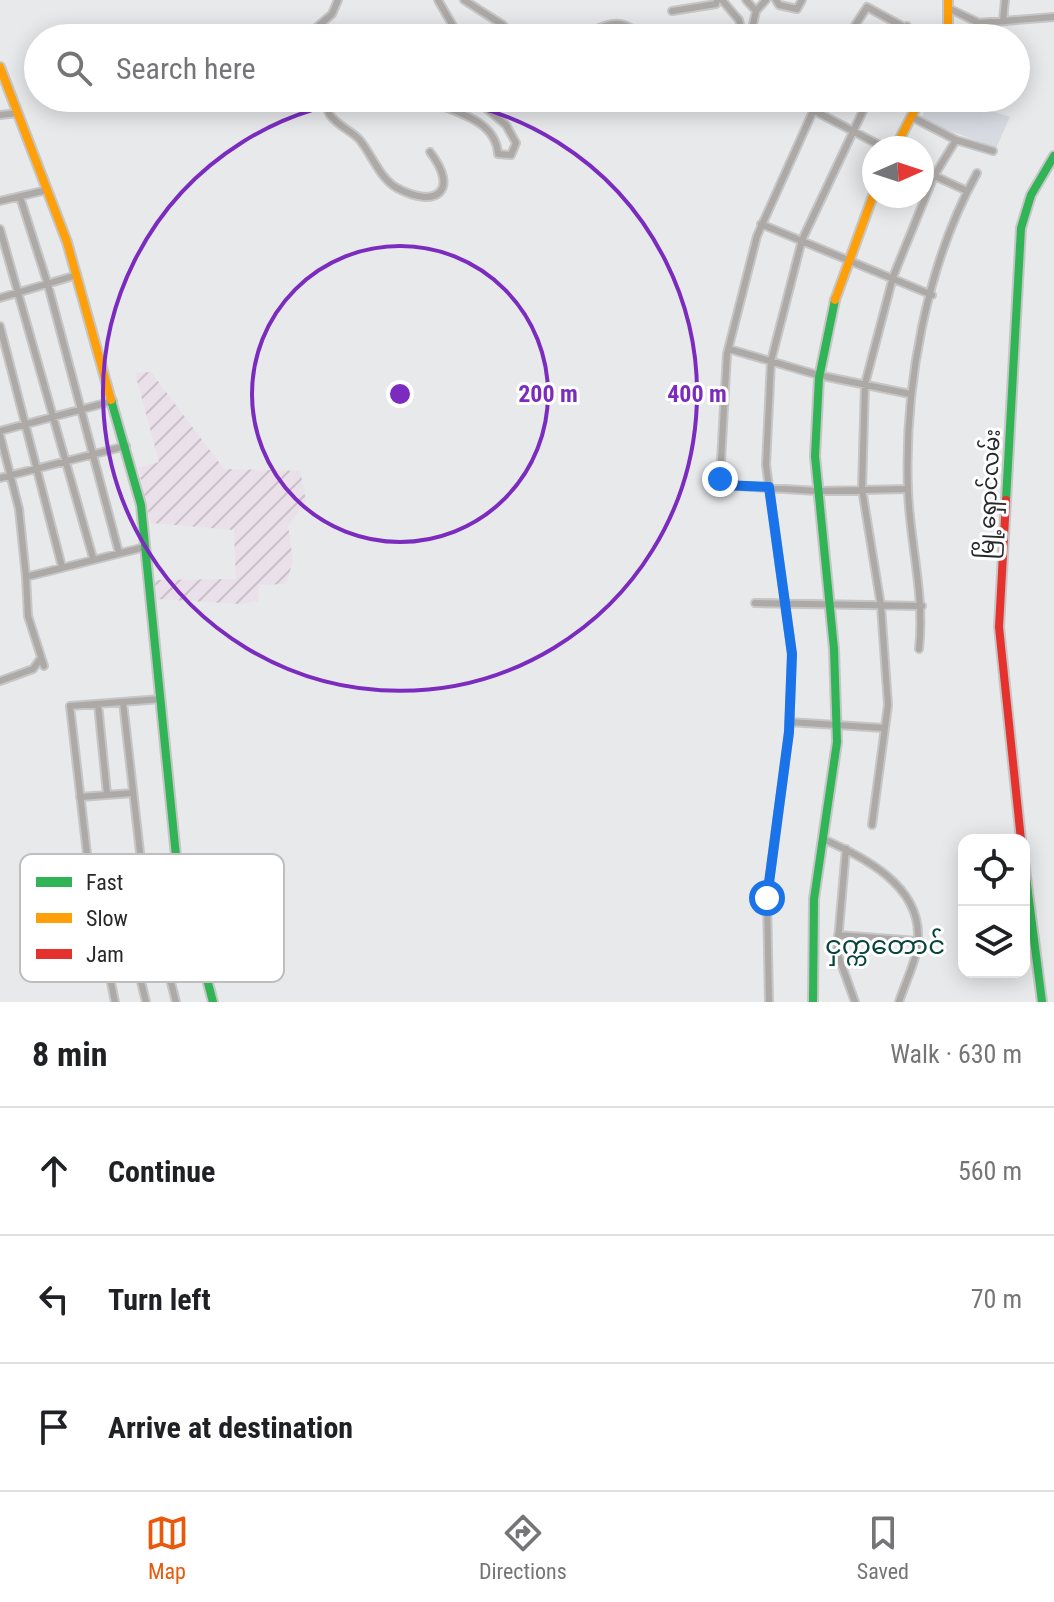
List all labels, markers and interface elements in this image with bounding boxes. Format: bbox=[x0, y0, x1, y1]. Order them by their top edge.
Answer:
search box bbox=[24, 24, 1030, 112]
icon: search bbox=[52, 46, 96, 90]
text: Search here bbox=[116, 51, 256, 86]
north arrow bbox=[862, 136, 934, 208]
centre of rings bbox=[386, 380, 414, 408]
text: 200 m bbox=[518, 380, 578, 408]
text: 400 m bbox=[667, 380, 727, 408]
street label: မြို့ရှောင်လမ်း bbox=[970, 428, 1010, 560]
route end bbox=[702, 461, 738, 497]
map controls bbox=[958, 834, 1030, 978]
button: locate bbox=[958, 834, 1030, 906]
legend bbox=[20, 854, 284, 982]
text: Fast bbox=[86, 870, 123, 895]
route start bbox=[749, 880, 785, 916]
text: Slow bbox=[86, 906, 128, 931]
button: layers bbox=[958, 906, 1030, 978]
district label: ငှက္ကတောင် bbox=[825, 928, 945, 966]
text: Jam bbox=[86, 942, 124, 967]
text: 8 min bbox=[32, 1034, 108, 1074]
text: Walk · 630 m bbox=[890, 1039, 1022, 1069]
icon: ahead bbox=[32, 1149, 76, 1193]
text: Continue bbox=[108, 1154, 215, 1189]
text: 560 m bbox=[958, 1156, 1022, 1186]
icon: left bbox=[32, 1277, 76, 1321]
text: Turn left bbox=[108, 1282, 211, 1317]
text: 70 m bbox=[971, 1284, 1022, 1314]
icon: arrive bbox=[32, 1405, 76, 1449]
text: Arrive at destination bbox=[108, 1410, 353, 1445]
tab: Map bbox=[145, 1511, 189, 1584]
tab: Directions bbox=[479, 1511, 567, 1584]
tab: Saved bbox=[857, 1511, 909, 1584]

